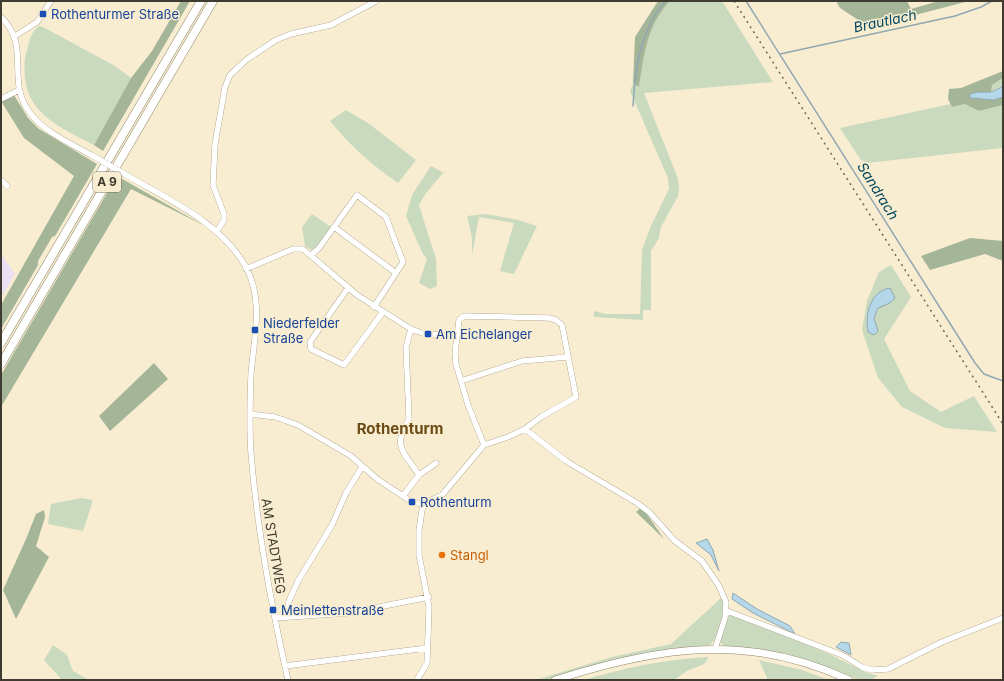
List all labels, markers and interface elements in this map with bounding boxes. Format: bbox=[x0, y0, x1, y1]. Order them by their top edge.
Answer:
place label: Rothenturmer Straße bbox=[51, 6, 179, 22]
water label: Brautlach bbox=[852, 6, 918, 35]
marker: Rothenturmer Straße bbox=[38, 9, 48, 19]
water label: Sandrach bbox=[854, 159, 903, 223]
road number: A 9 bbox=[93, 172, 121, 192]
place label: Niederfelder Straße bbox=[263, 315, 340, 346]
marker: Niederfelder Straße bbox=[250, 325, 260, 335]
place label: Am Eichelanger bbox=[436, 326, 532, 342]
marker: Am Eichelanger bbox=[423, 329, 433, 339]
district label: Rothenturm bbox=[357, 419, 443, 438]
place label: Rothenturm bbox=[420, 494, 492, 510]
street label: AM STADTWEG bbox=[259, 497, 289, 595]
marker: Rothenturm bbox=[407, 497, 417, 507]
place label: Stangl bbox=[450, 547, 489, 563]
marker: Stangl bbox=[437, 550, 447, 560]
place label: Meinlettenstraße bbox=[281, 602, 384, 618]
marker: Meinlettenstraße bbox=[268, 605, 278, 615]

